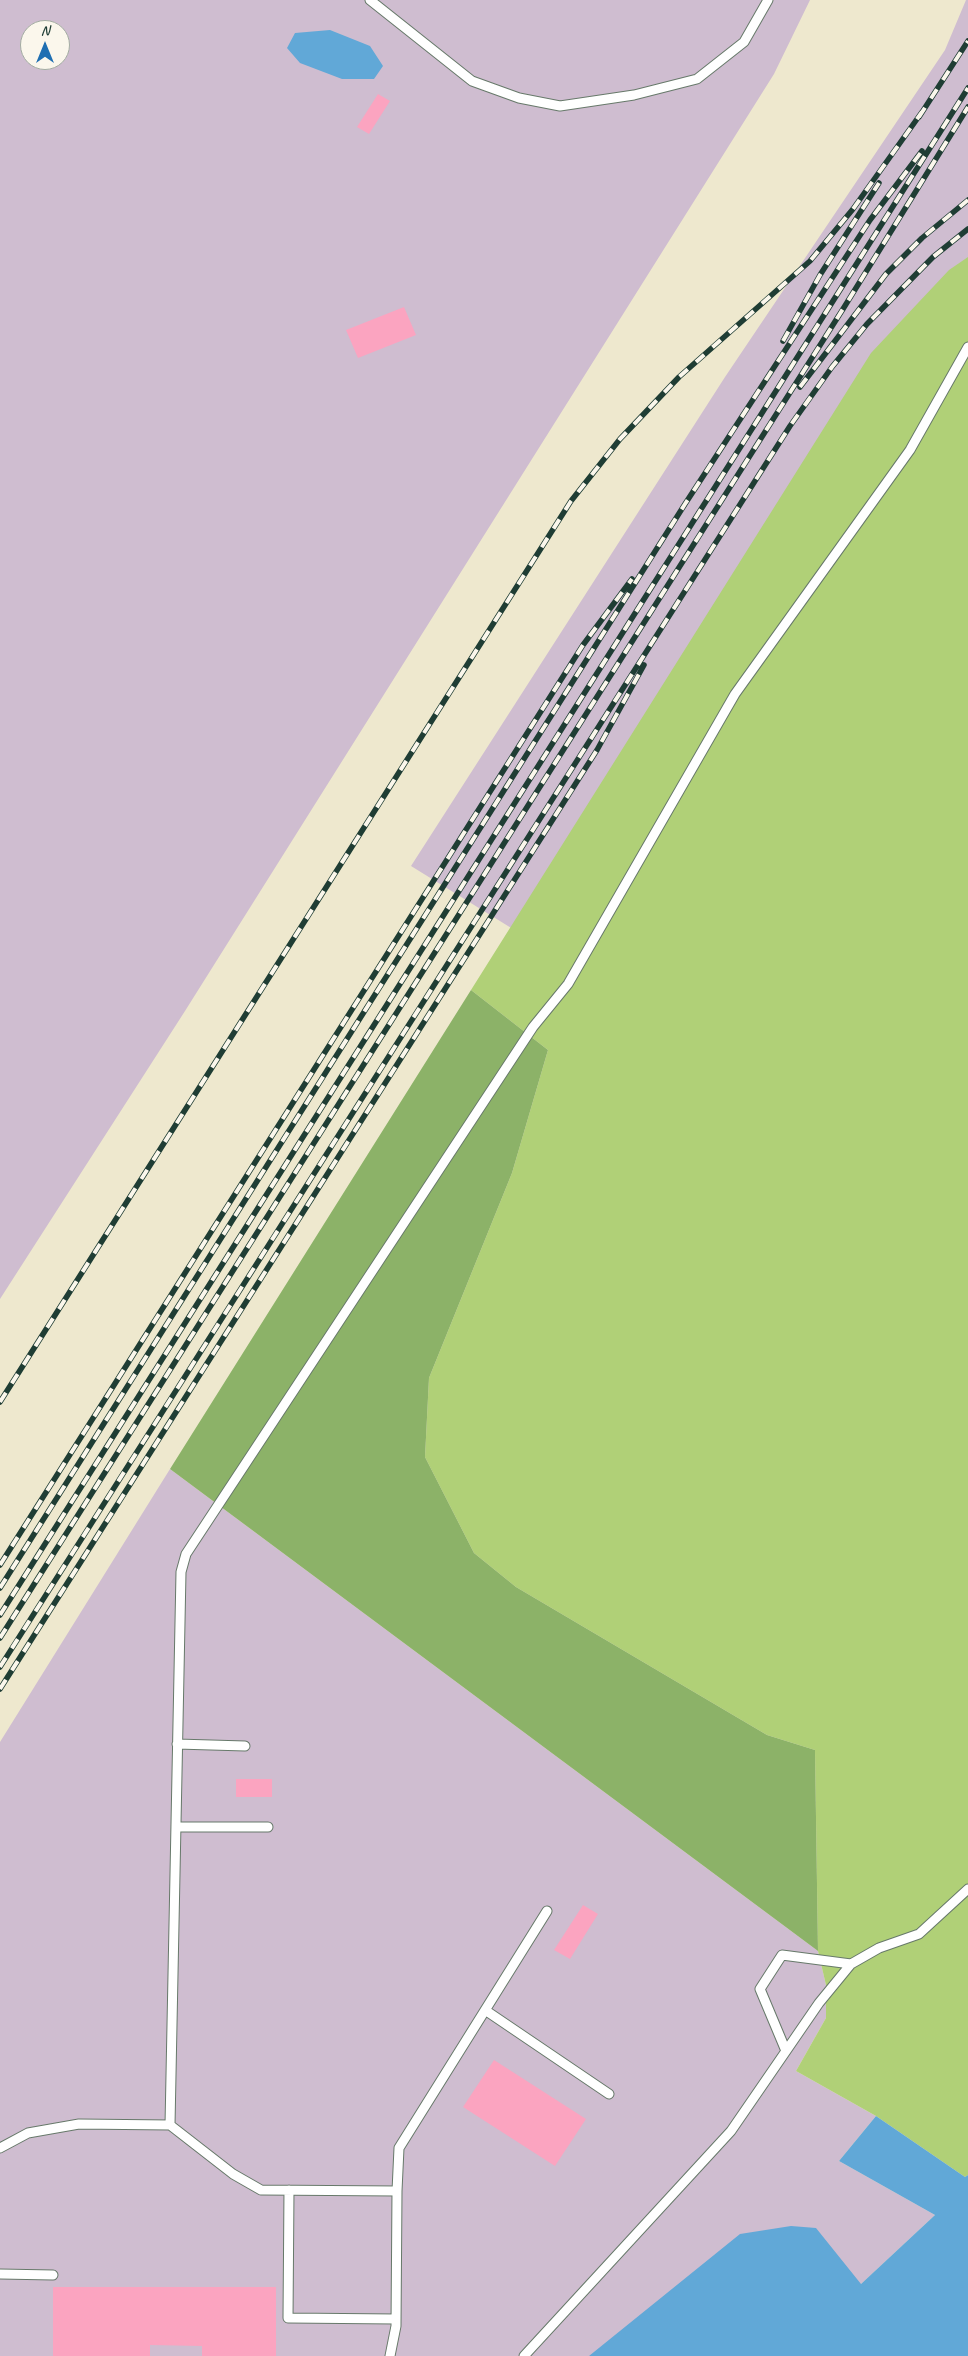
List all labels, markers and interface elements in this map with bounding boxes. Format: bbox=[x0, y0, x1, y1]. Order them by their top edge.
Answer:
north arrow bbox=[20, 20, 70, 70]
text: N bbox=[41, 22, 49, 39]

